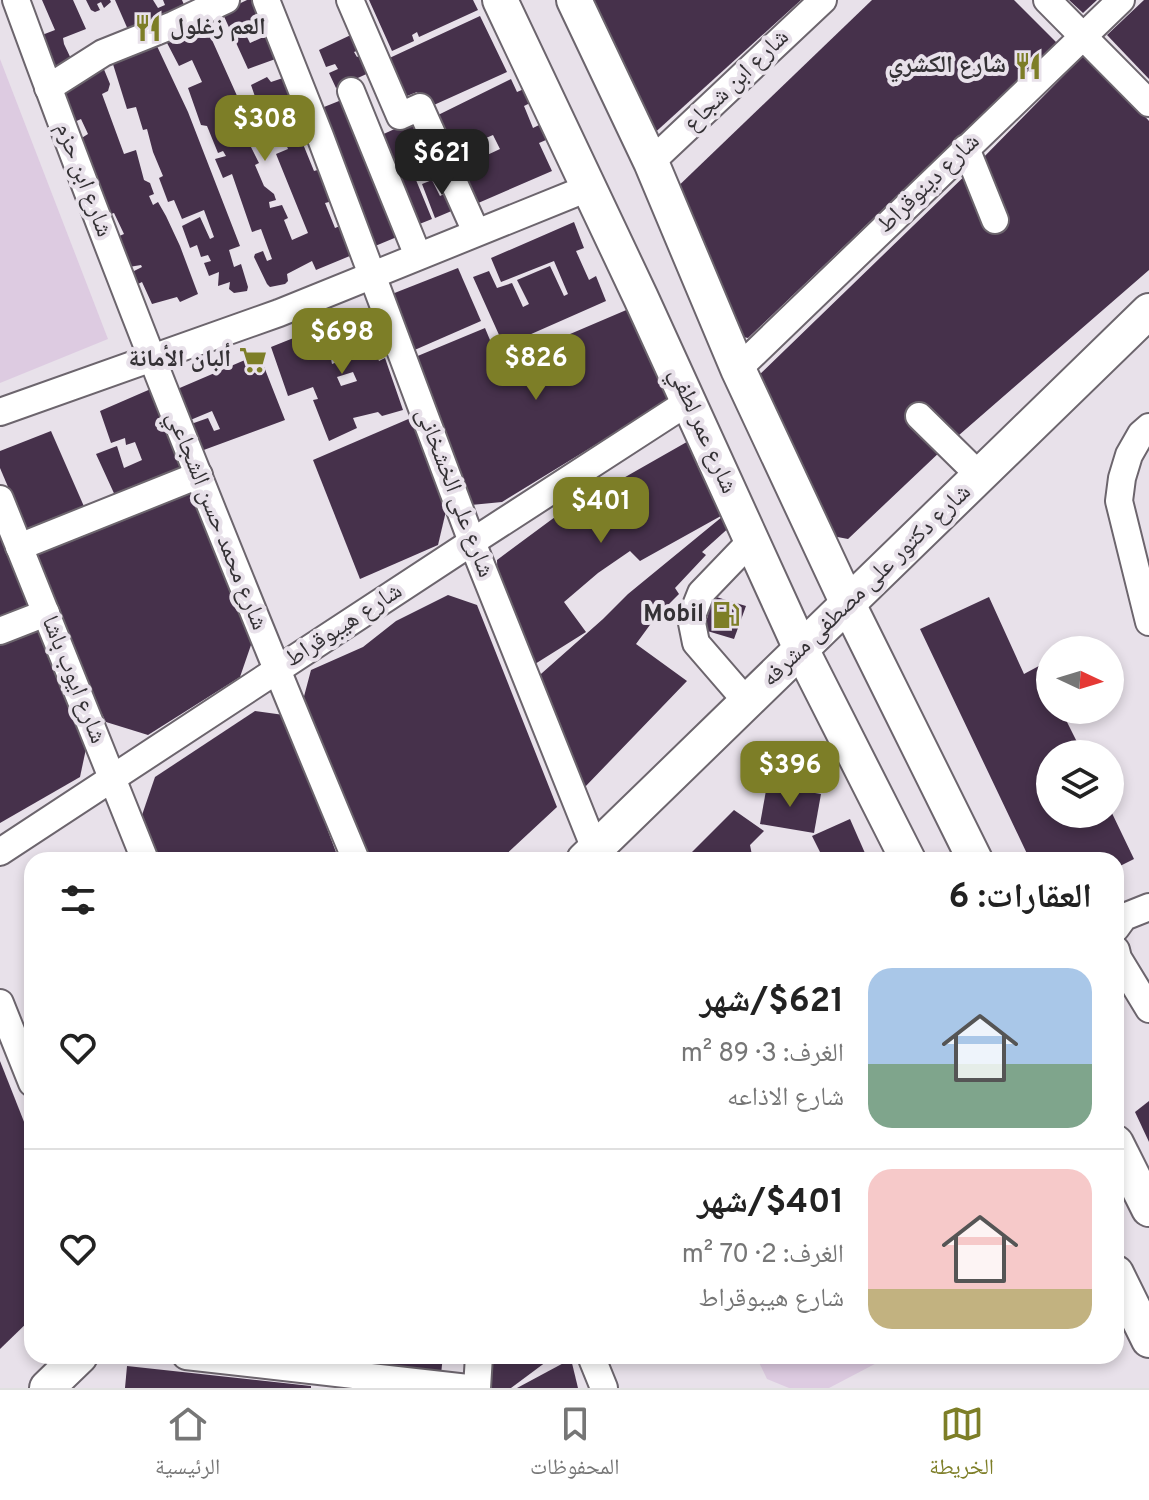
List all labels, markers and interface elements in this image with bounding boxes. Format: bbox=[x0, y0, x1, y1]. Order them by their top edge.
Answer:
restaurant icon: العم زغلول bbox=[133, 13, 163, 43]
place label: العم زغلول bbox=[170, 13, 266, 43]
street label: شارع ابن شجاع bbox=[678, 23, 796, 139]
place label: شارع الكشري bbox=[888, 51, 1006, 83]
restaurant icon: شارع الكشري bbox=[1013, 51, 1043, 81]
pin: $308 bbox=[218, 95, 312, 163]
text: $308 bbox=[233, 104, 297, 137]
street label: شارع ابن حزم bbox=[48, 119, 118, 241]
street label: شارع دينوقراط bbox=[871, 127, 987, 241]
pin: $621 bbox=[395, 129, 489, 197]
text: $621 bbox=[413, 138, 471, 171]
pin: $698 bbox=[295, 308, 389, 376]
text: $698 bbox=[310, 317, 374, 350]
pin: $826 bbox=[489, 334, 583, 402]
place label: ألبان الأمانة bbox=[129, 342, 231, 375]
text: $826 bbox=[504, 343, 568, 376]
supermarket icon: ألبان الأمانة bbox=[238, 345, 268, 375]
street label: شارع عمر لطفي bbox=[659, 363, 743, 499]
street label: شارع على الخشخانى bbox=[408, 404, 500, 582]
street label: شارع محمد حسن الشجاعي bbox=[156, 407, 274, 636]
pin: $401 bbox=[554, 477, 648, 545]
street label: شارع دكتور على مصطفى مشرفه bbox=[756, 478, 978, 694]
text: $401 bbox=[571, 486, 631, 519]
street label: شارع هيبوقراط bbox=[280, 577, 408, 675]
place label: Mobil bbox=[643, 600, 704, 630]
fuel station icon: Mobil bbox=[711, 600, 741, 630]
street label: شارع ايوب باشا bbox=[34, 612, 112, 748]
north arrow bbox=[1036, 636, 1124, 724]
map controls bbox=[1036, 636, 1124, 828]
button: layers bbox=[1036, 740, 1124, 828]
pin: $396 bbox=[743, 741, 837, 809]
text: $396 bbox=[758, 750, 822, 783]
text: العقارات: 6 bbox=[948, 877, 1092, 920]
icon: filters bbox=[56, 878, 100, 922]
text: $621/شهر bbox=[700, 981, 844, 1024]
icon: home bbox=[932, 1000, 1028, 1096]
icon: heart bbox=[56, 1026, 100, 1070]
text: الغرف: 3 · 89 m² bbox=[681, 1038, 844, 1071]
text: شارع الاذاعه bbox=[727, 1082, 844, 1115]
text: $401/شهر bbox=[697, 1182, 844, 1225]
icon: home bbox=[932, 1201, 1028, 1297]
icon: heart bbox=[56, 1227, 100, 1271]
text: الغرف: 2 · 70 m² bbox=[682, 1239, 844, 1272]
text: شارع هيبوقراط bbox=[699, 1283, 844, 1316]
tab: الرئيسية bbox=[155, 1402, 220, 1488]
tab: المحفوظات bbox=[530, 1402, 620, 1488]
tab: الخريطة bbox=[929, 1402, 994, 1488]

